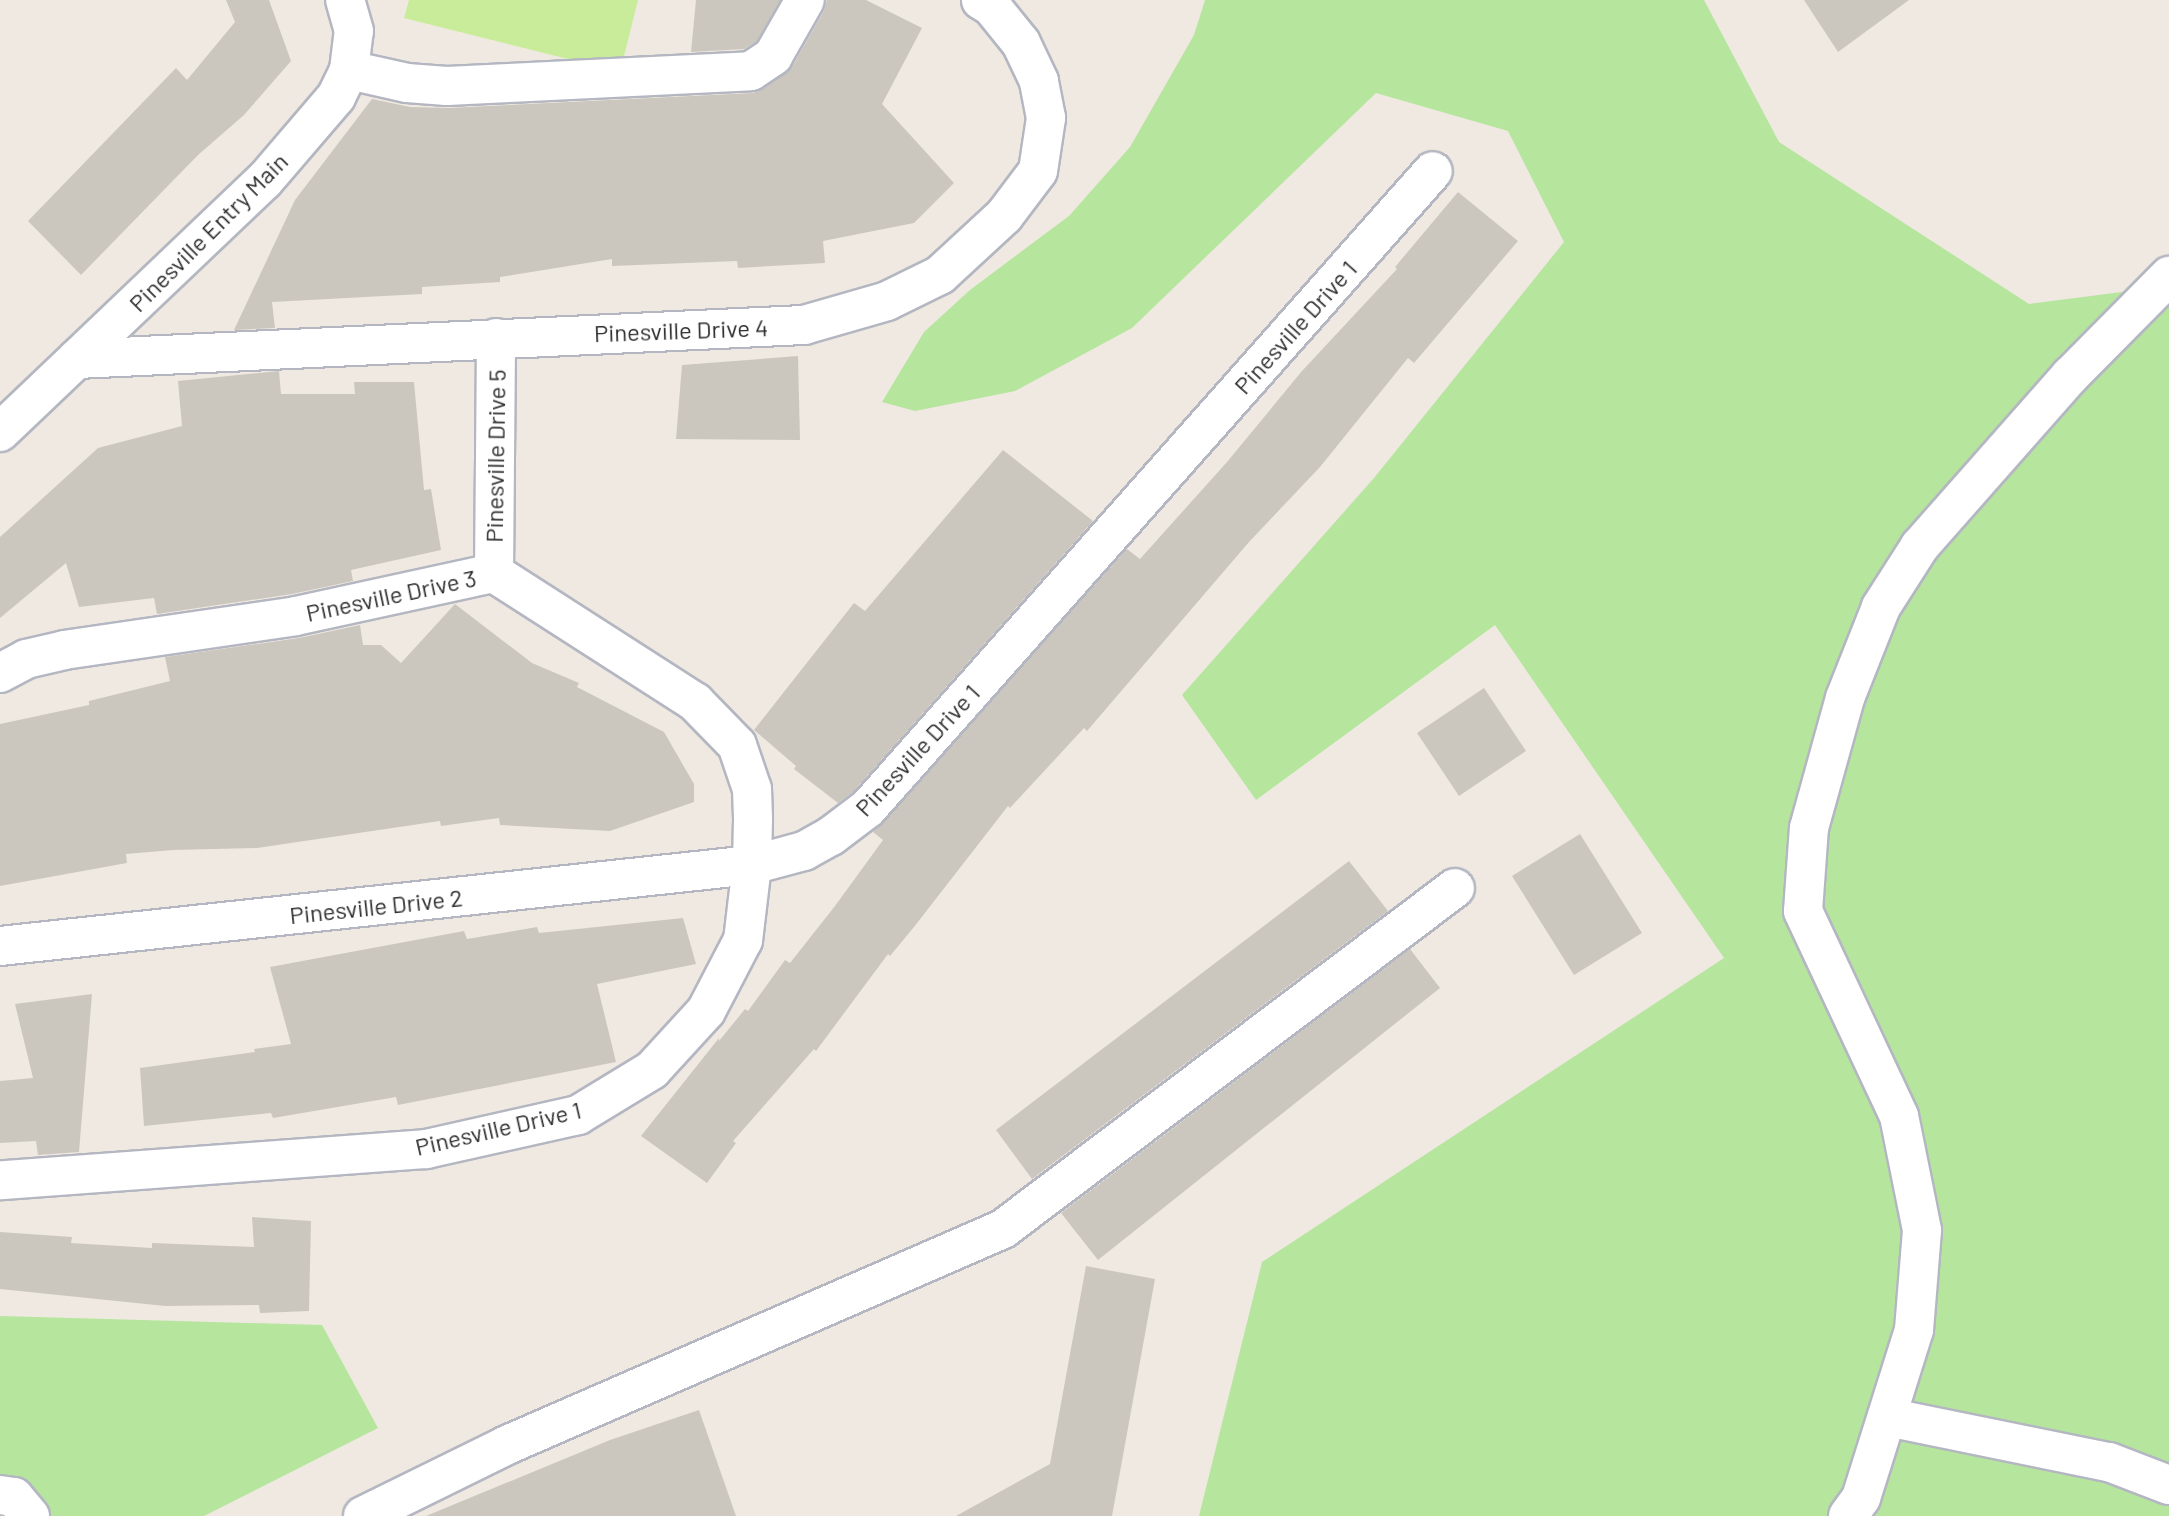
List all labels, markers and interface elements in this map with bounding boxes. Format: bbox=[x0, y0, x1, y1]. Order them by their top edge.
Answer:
street label: Pinesville Entry Main bbox=[123, 147, 293, 317]
street label: Pinesville Drive 1 bbox=[1228, 254, 1362, 400]
street label: Pinesville Drive 4 bbox=[593, 313, 769, 347]
street label: Pinesville Drive 5 bbox=[479, 369, 511, 543]
street label: Pinesville Drive 3 bbox=[303, 563, 479, 627]
street label: Pinesville Drive 1 bbox=[849, 678, 985, 822]
street label: Pinesville Drive 2 bbox=[288, 883, 464, 929]
street label: Pinesville Drive 1 bbox=[412, 1095, 584, 1161]

